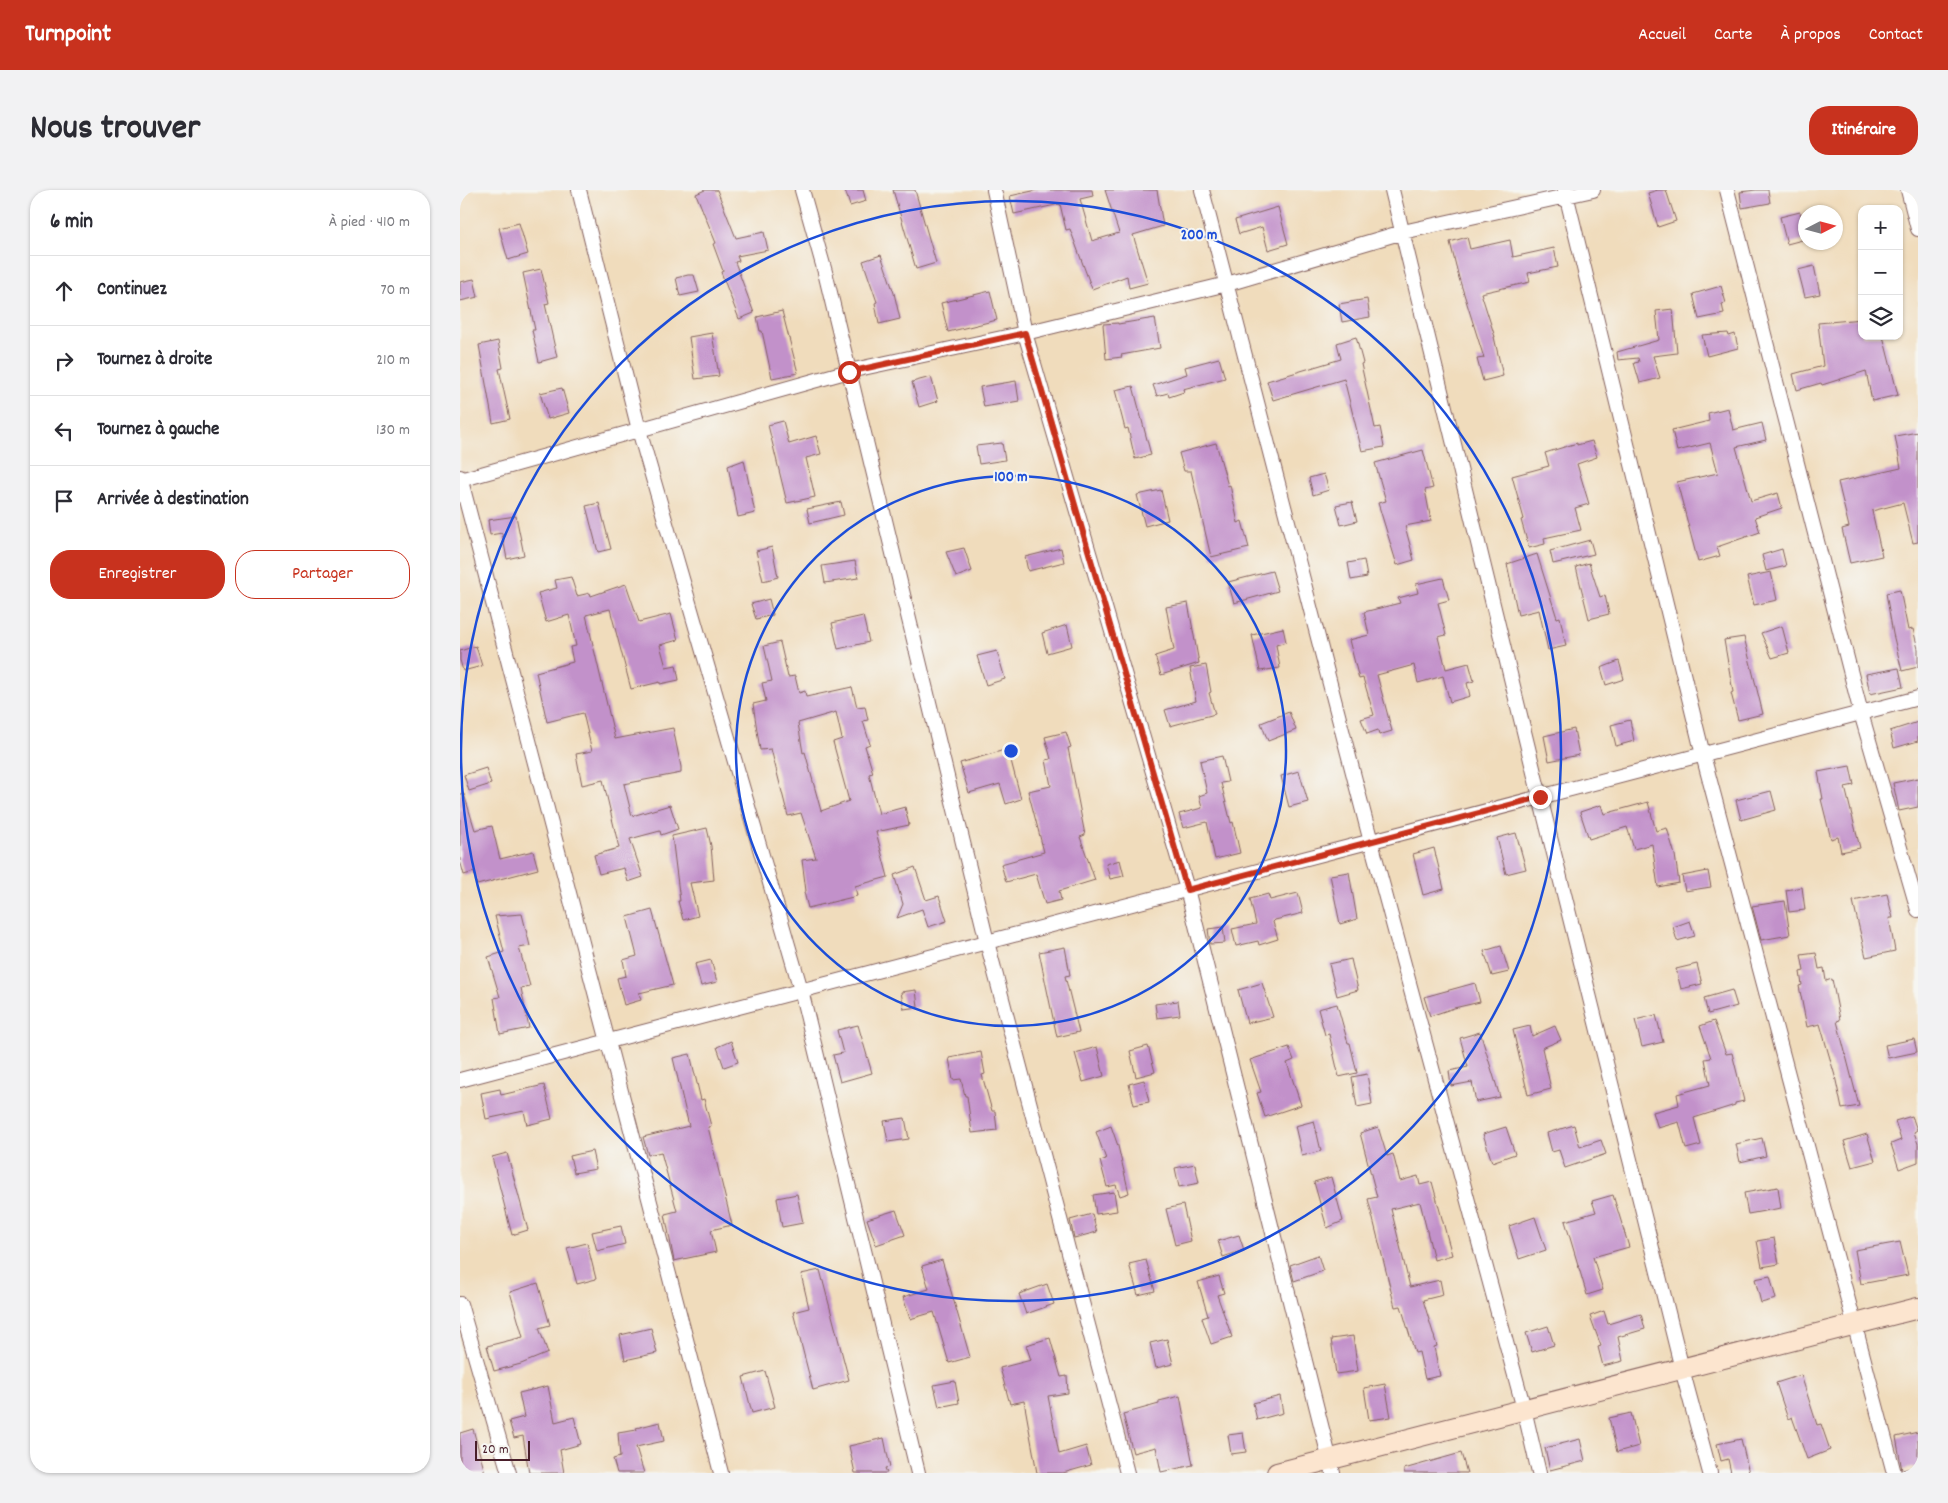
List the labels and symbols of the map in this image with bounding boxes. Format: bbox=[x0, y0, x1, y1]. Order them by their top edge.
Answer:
north arrow bbox=[1798, 205, 1843, 250]
text: 200 m bbox=[1181, 225, 1217, 247]
route start bbox=[838, 361, 861, 384]
text: 100 m bbox=[994, 467, 1028, 489]
centre of rings bbox=[1002, 742, 1020, 760]
route end bbox=[1529, 786, 1552, 809]
scale bar bbox=[475, 1438, 530, 1461]

